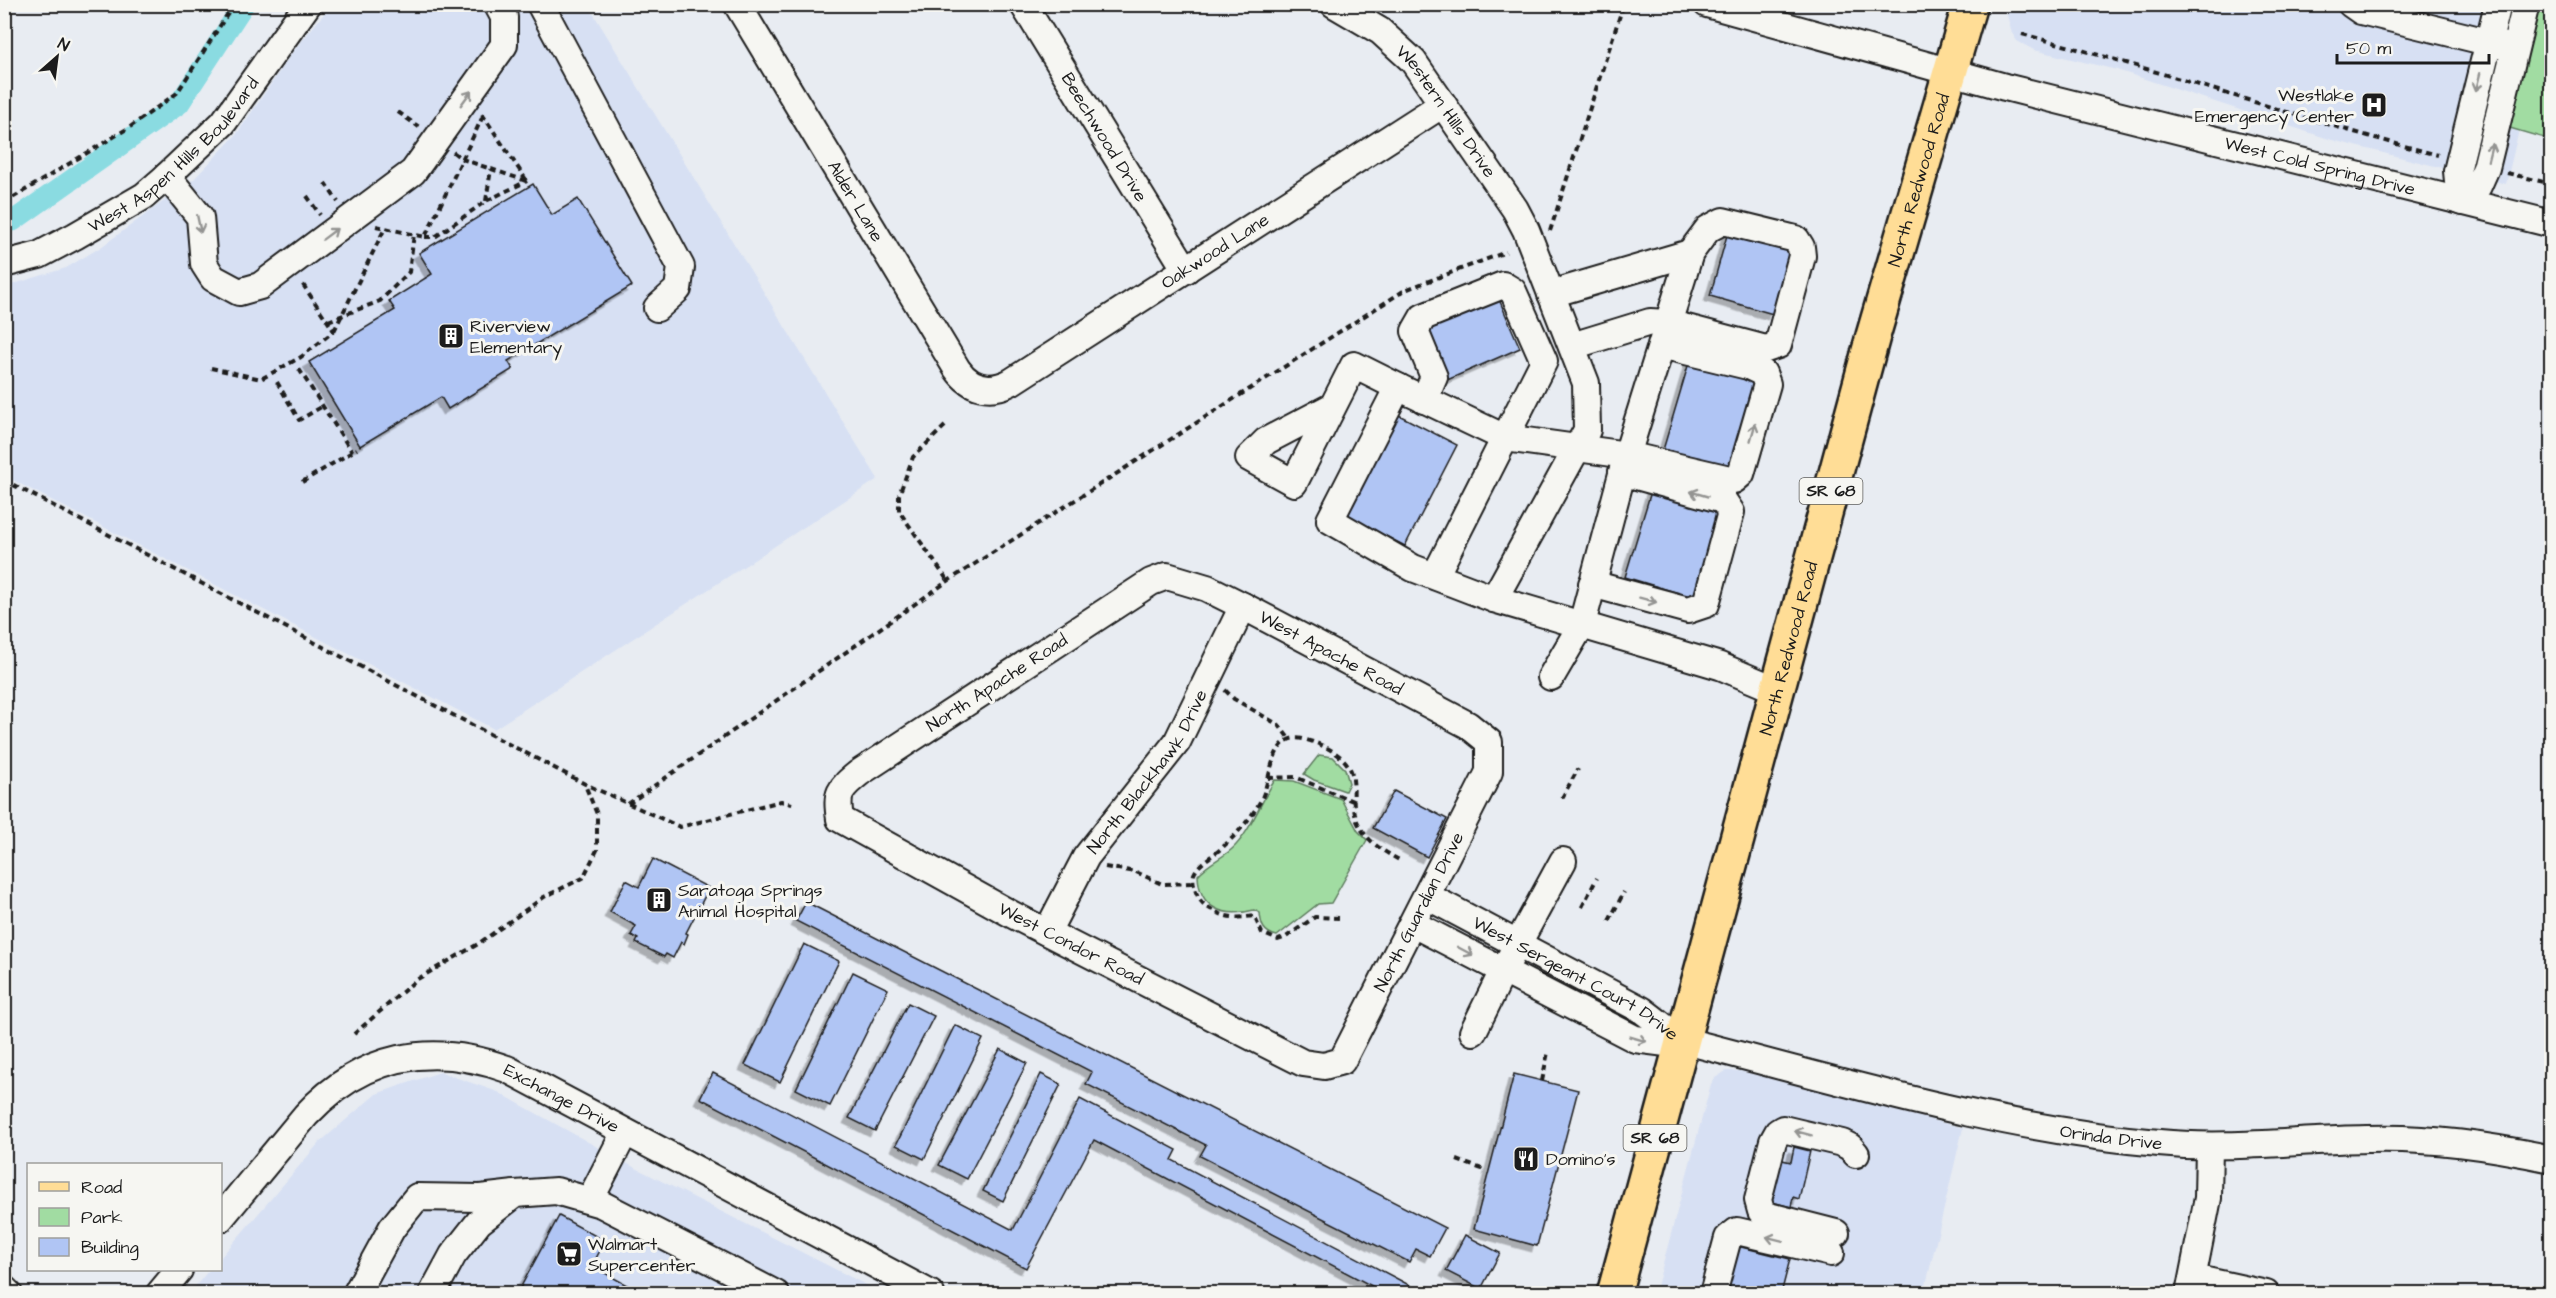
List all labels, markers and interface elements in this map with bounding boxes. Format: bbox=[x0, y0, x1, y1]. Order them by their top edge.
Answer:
north arrow bbox=[27, 27, 87, 87]
scale bar bbox=[2337, 27, 2488, 65]
text: N bbox=[54, 33, 73, 57]
text: 50 m bbox=[2346, 36, 2391, 61]
street label: Western Hills Drive bbox=[1391, 39, 1502, 183]
street label: Beechwood Drive bbox=[1055, 68, 1154, 207]
street label: West Aspen Hills Boulevard bbox=[83, 72, 265, 238]
one-way arrow bbox=[2472, 72, 2484, 91]
place label: Westlake Emergency Center bbox=[2195, 83, 2354, 130]
one-way arrow bbox=[460, 90, 472, 107]
street label: North Redwood Road bbox=[1881, 90, 1956, 269]
hospital icon: Westlake Emergency Center bbox=[2359, 90, 2389, 120]
street label: West Cold Spring Drive bbox=[2222, 130, 2418, 202]
one-way arrow bbox=[2484, 143, 2496, 162]
street label: Alder Lane bbox=[822, 156, 890, 247]
street label: Oakwood Lane bbox=[1156, 207, 1274, 295]
one-way arrow bbox=[194, 214, 205, 233]
one-way arrow bbox=[321, 228, 337, 240]
place label: Riverview Elementary bbox=[470, 314, 562, 361]
building icon: Riverview Elementary bbox=[436, 321, 466, 351]
one-way arrow bbox=[1748, 423, 1759, 442]
road number: SR 68 bbox=[1800, 478, 1862, 504]
one-way arrow bbox=[1690, 487, 1709, 499]
street label: North Redwood Road bbox=[1753, 558, 1824, 738]
one-way arrow bbox=[1639, 594, 1658, 606]
street label: West Apache Road bbox=[1255, 605, 1407, 701]
street label: North Apache Road bbox=[921, 628, 1073, 738]
street label: North Blackhawk Drive bbox=[1081, 685, 1213, 859]
street label: North Guardian Drive bbox=[1368, 828, 1470, 996]
place label: Saratoga Springs Animal Hospital bbox=[678, 878, 822, 924]
building icon: Saratoga Springs Animal Hospital bbox=[644, 885, 674, 915]
street label: West Condor Road bbox=[994, 897, 1148, 991]
street label: West Sergeant Court Drive bbox=[1468, 910, 1684, 1046]
one-way arrow bbox=[1456, 945, 1473, 957]
one-way arrow bbox=[1629, 1034, 1648, 1046]
street label: Exchange Drive bbox=[500, 1057, 624, 1139]
street label: Orinda Drive bbox=[2058, 1118, 2164, 1156]
road number: SR 68 bbox=[1624, 1125, 1686, 1151]
one-way arrow bbox=[1794, 1126, 1813, 1138]
restaurant icon: Domino's bbox=[1511, 1144, 1541, 1174]
place label: Domino's bbox=[1546, 1147, 1616, 1172]
legend bbox=[27, 1163, 222, 1271]
text: Road bbox=[81, 1175, 122, 1200]
text: Park bbox=[81, 1205, 123, 1230]
place label: Walmart Supercenter bbox=[588, 1232, 696, 1278]
one-way arrow bbox=[1765, 1233, 1784, 1244]
text: Building bbox=[81, 1235, 139, 1261]
supermarket icon: Walmart Supercenter bbox=[554, 1239, 584, 1269]

